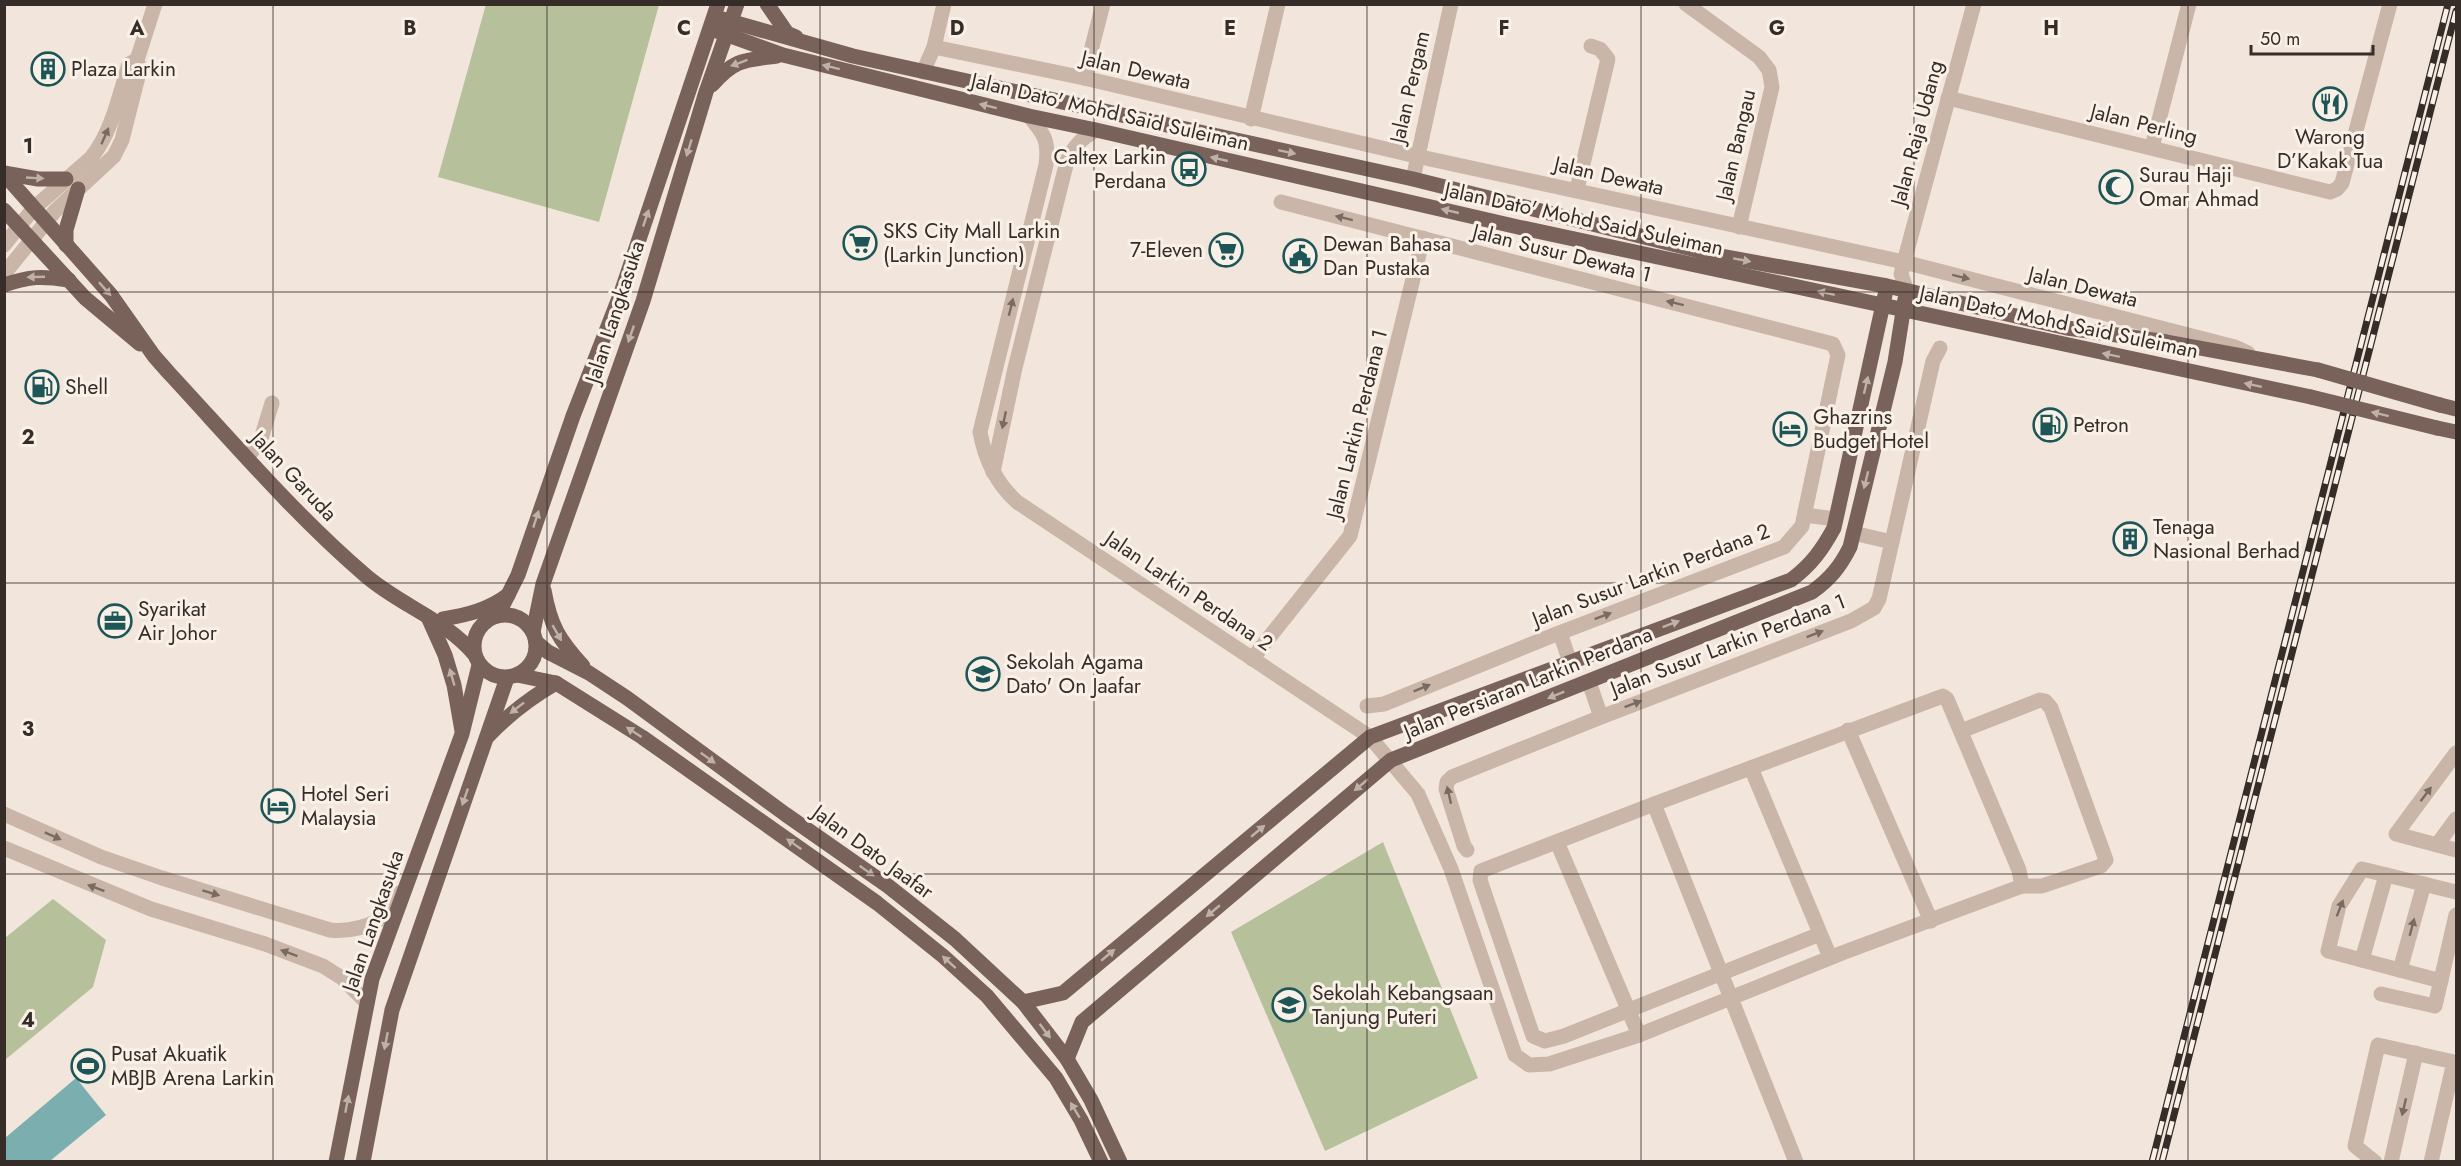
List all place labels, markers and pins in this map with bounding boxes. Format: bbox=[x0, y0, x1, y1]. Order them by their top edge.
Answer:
building icon: Plaza Larkin bbox=[30, 51, 66, 87]
place label: Plaza Larkin bbox=[71, 54, 176, 84]
restaurant icon: Warong D’Kakak Tua bbox=[2312, 86, 2348, 122]
place label: Warong D’Kakak Tua bbox=[2277, 122, 2383, 176]
place label: Caltex Larkin Perdana bbox=[1054, 142, 1166, 196]
bus stop icon: Caltex Larkin Perdana bbox=[1171, 151, 1207, 187]
place label: Surau Haji Omar Ahmad bbox=[2139, 160, 2259, 214]
mosque icon: Surau Haji Omar Ahmad bbox=[2098, 169, 2134, 205]
place label: SKS City Mall Larkin (Larkin Junction) bbox=[883, 216, 1060, 270]
supermarket icon: SKS City Mall Larkin (Larkin Junction) bbox=[842, 225, 878, 261]
place label: Dewan Bahasa Dan Pustaka bbox=[1323, 229, 1451, 283]
supermarket icon: 7-Eleven bbox=[1208, 232, 1244, 268]
place label: 7-Eleven bbox=[1130, 235, 1203, 265]
public building icon: Dewan Bahasa Dan Pustaka bbox=[1282, 238, 1318, 274]
fuel station icon: Shell bbox=[24, 369, 60, 405]
place label: Shell bbox=[65, 372, 108, 402]
place label: Ghazrins Budget Hotel bbox=[1813, 402, 1929, 456]
fuel station icon: Petron bbox=[2032, 407, 2068, 443]
place label: Petron bbox=[2073, 410, 2129, 440]
hotel icon: Ghazrins Budget Hotel bbox=[1772, 411, 1808, 447]
place label: Tenaga Nasional Berhad bbox=[2153, 512, 2300, 566]
building icon: Tenaga Nasional Berhad bbox=[2112, 521, 2148, 557]
place label: Syarikat Air Johor bbox=[138, 594, 218, 648]
office icon: Syarikat Air Johor bbox=[97, 603, 133, 639]
place label: Sekolah Agama Dato' On Jaafar bbox=[1006, 647, 1143, 701]
school or university icon: Sekolah Agama Dato' On Jaafar bbox=[965, 656, 1001, 692]
place label: Hotel Seri Malaysia bbox=[301, 779, 389, 833]
hotel icon: Hotel Seri Malaysia bbox=[260, 788, 296, 824]
place label: Sekolah Kebangsaan Tanjung Puteri bbox=[1312, 978, 1494, 1032]
school or university icon: Sekolah Kebangsaan Tanjung Puteri bbox=[1271, 987, 1307, 1023]
place label: Pusat Akuatik MBJB Arena Larkin bbox=[111, 1039, 274, 1093]
sports icon: Pusat Akuatik MBJB Arena Larkin bbox=[70, 1048, 106, 1084]

